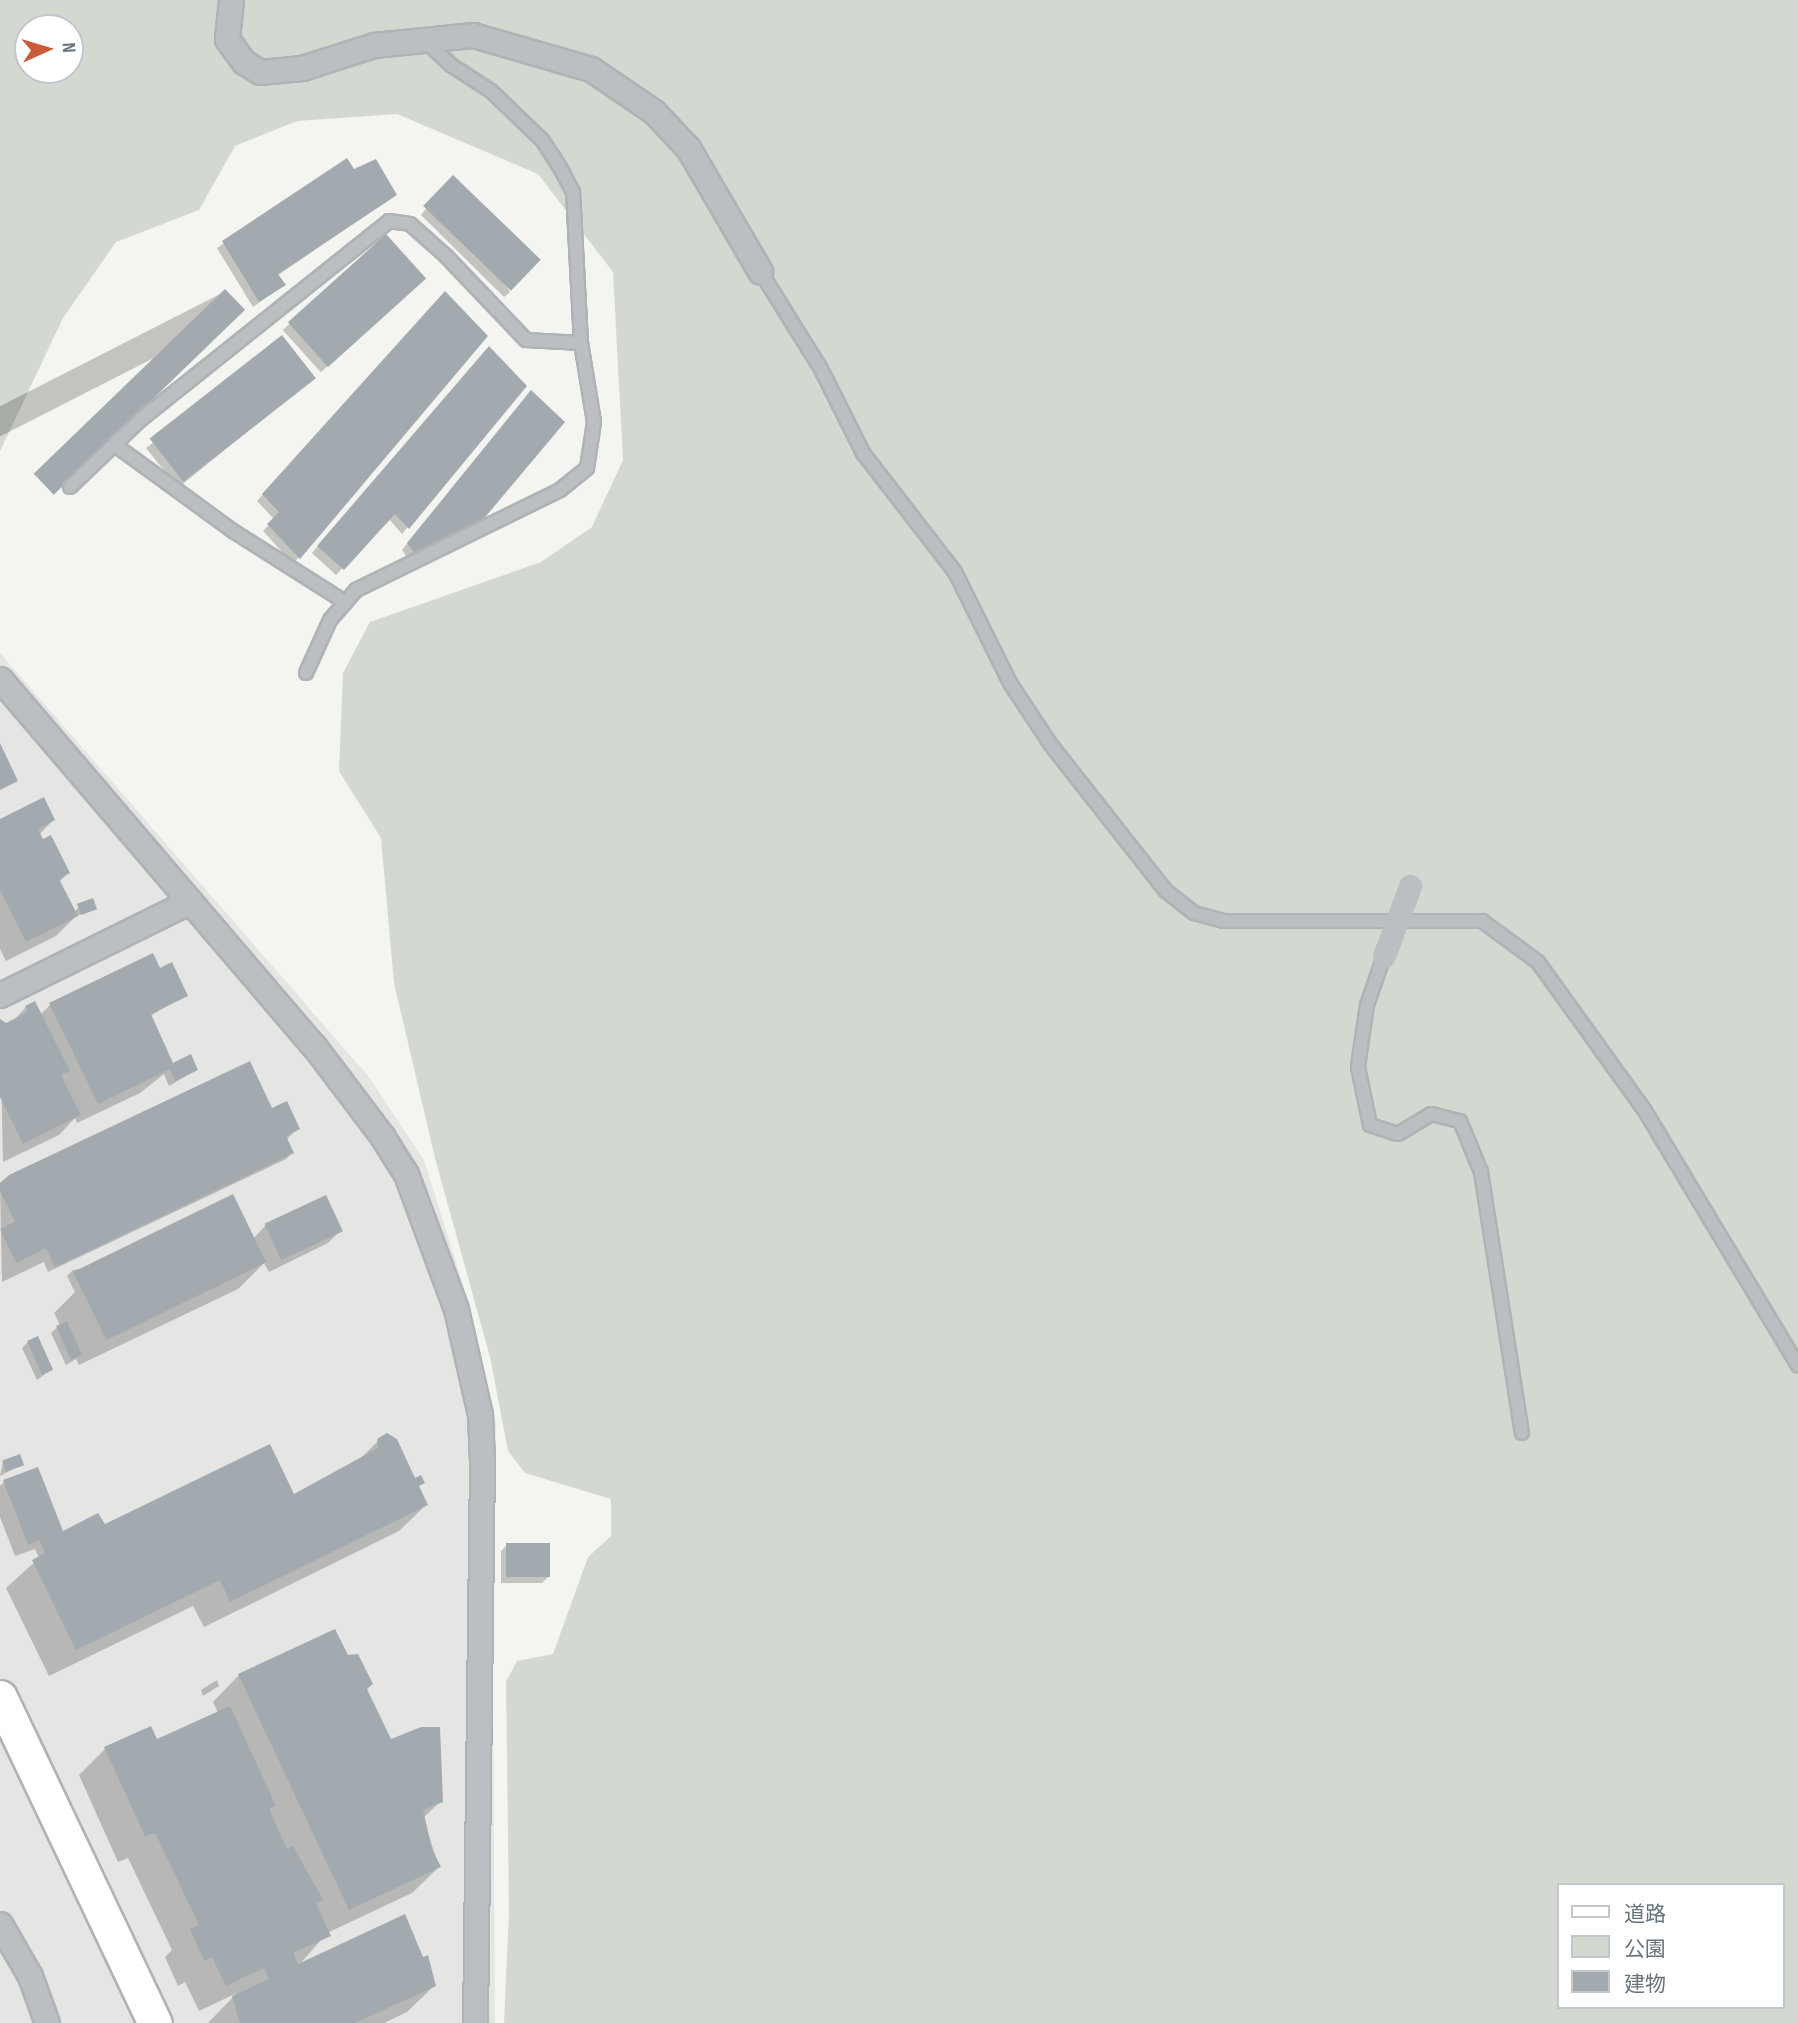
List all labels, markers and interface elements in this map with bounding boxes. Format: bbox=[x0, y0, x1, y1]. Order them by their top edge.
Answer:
north arrow bbox=[14, 14, 84, 84]
text: N bbox=[57, 42, 80, 54]
legend bbox=[1556, 1883, 1784, 2009]
text: 道路 bbox=[1624, 1902, 1666, 1927]
text: 公園 bbox=[1624, 1937, 1666, 1962]
text: 建物 bbox=[1624, 1972, 1666, 1997]

